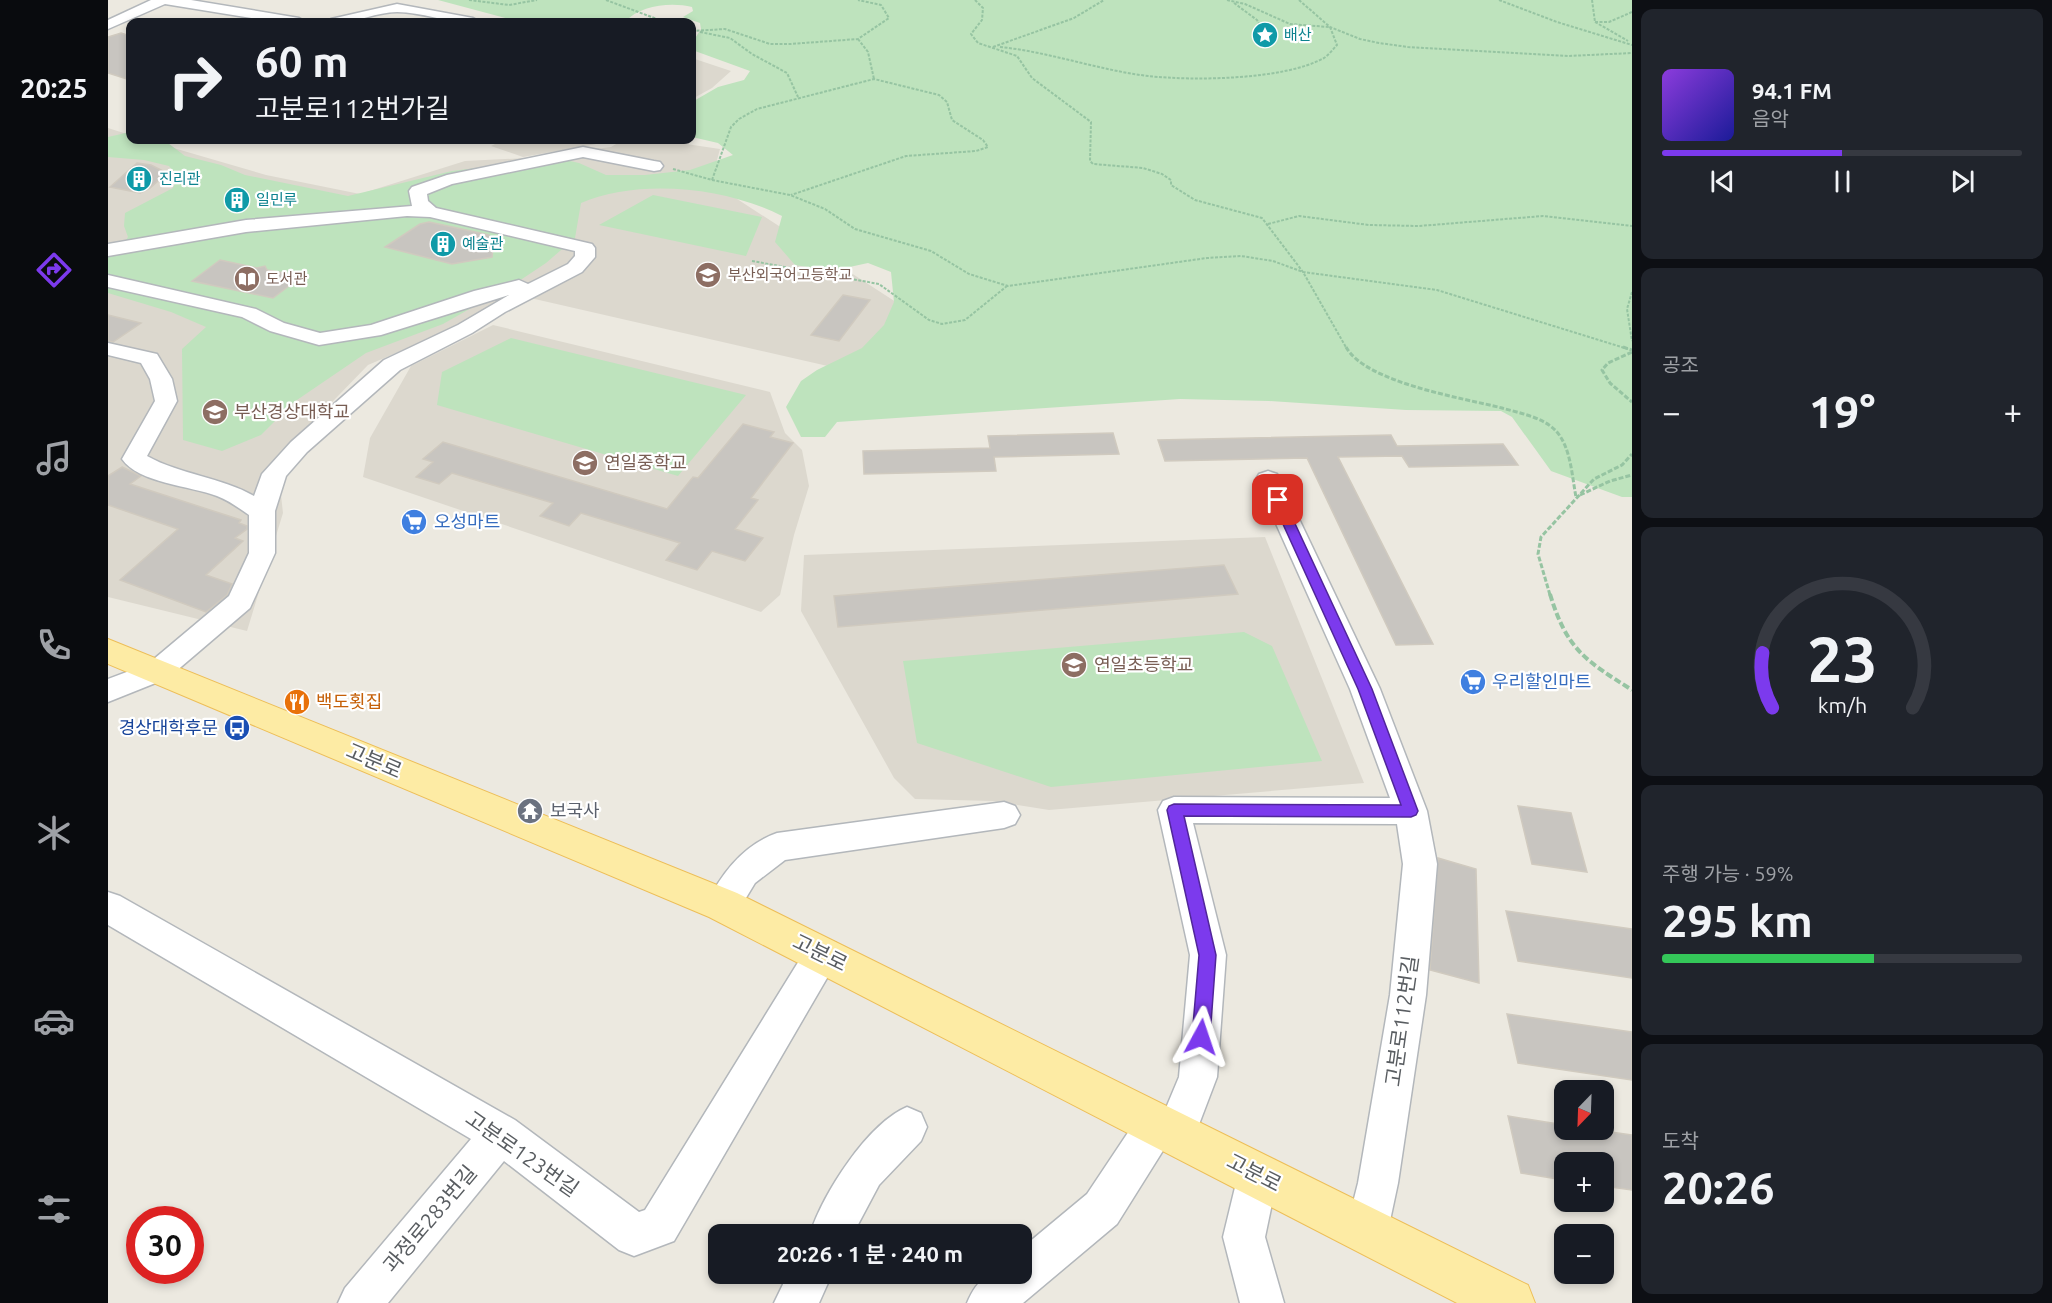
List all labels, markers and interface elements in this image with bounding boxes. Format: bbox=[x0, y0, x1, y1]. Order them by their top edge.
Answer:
place icon: 배산 bbox=[1250, 20, 1280, 50]
place label: 배산 bbox=[1284, 26, 1312, 43]
text: 60 m bbox=[255, 38, 349, 85]
icon: right bbox=[156, 42, 234, 120]
text: 20:25 bbox=[20, 73, 88, 103]
text: 94.1 FM bbox=[1752, 78, 1832, 103]
text: 고분로112번가길 bbox=[255, 93, 450, 123]
text: 음악 bbox=[1752, 107, 1789, 130]
building icon: 진리관 bbox=[124, 164, 154, 194]
icon: previous bbox=[1706, 165, 1739, 198]
icon: pause bbox=[1826, 165, 1859, 198]
icon: next bbox=[1946, 165, 1979, 198]
place label: 진리관 bbox=[159, 170, 201, 187]
building icon: 일민루 bbox=[222, 185, 252, 215]
place label: 일민루 bbox=[256, 191, 297, 208]
building icon: 예술관 bbox=[428, 229, 458, 259]
place label: 예술관 bbox=[462, 235, 504, 252]
icon: directions bbox=[33, 249, 75, 291]
school or university icon: 부산외국어고등학교 bbox=[693, 260, 723, 290]
library icon: 도서관 bbox=[232, 264, 262, 294]
place label: 부산외국어고등학교 bbox=[728, 266, 852, 283]
place label: 도서관 bbox=[266, 270, 308, 287]
text: 공조 bbox=[1662, 353, 1699, 376]
text: 19° bbox=[1809, 386, 1875, 437]
text: − bbox=[1662, 393, 1681, 430]
text: + bbox=[2003, 393, 2022, 430]
school or university icon: 부산경상대학교 bbox=[200, 397, 230, 427]
place label: 부산경상대학교 bbox=[234, 401, 350, 421]
icon: music bbox=[33, 437, 75, 479]
school or university icon: 연일중학교 bbox=[570, 448, 600, 478]
place label: 연일중학교 bbox=[604, 452, 687, 472]
pin bbox=[1252, 474, 1303, 525]
icon: arrive bbox=[1261, 483, 1294, 516]
supermarket icon: 오성마트 bbox=[399, 507, 429, 537]
place label: 오성마트 bbox=[434, 511, 500, 531]
icon: phone bbox=[33, 624, 75, 666]
text: 23 bbox=[1807, 625, 1877, 695]
school or university icon: 연일초등학교 bbox=[1059, 650, 1089, 680]
place label: 연일초등학교 bbox=[1094, 654, 1193, 674]
supermarket icon: 우리할인마트 bbox=[1458, 667, 1488, 697]
place label: 우리할인마트 bbox=[1492, 671, 1591, 691]
restaurant icon: 백도횟집 bbox=[282, 687, 312, 717]
place label: 백도횟집 bbox=[316, 691, 382, 711]
text: km/h bbox=[1817, 694, 1867, 718]
bus stop icon: 경상대학후문 bbox=[222, 713, 252, 743]
place label: 경상대학후문 bbox=[119, 717, 218, 737]
street label: 고분로 bbox=[343, 738, 406, 782]
temple icon: 보국사 bbox=[515, 796, 545, 826]
place label: 보국사 bbox=[550, 800, 600, 820]
icon: climate bbox=[33, 812, 75, 854]
text: 주행 가능 · 59% bbox=[1662, 862, 1794, 885]
text: 295 km bbox=[1662, 895, 1813, 946]
street label: 고분로 bbox=[789, 929, 852, 976]
street label: 고분로112번길 bbox=[1380, 954, 1422, 1088]
icon: car bbox=[33, 1000, 75, 1042]
position arrow bbox=[1169, 1005, 1233, 1069]
north arrow bbox=[1554, 1080, 1614, 1140]
map controls bbox=[1554, 1080, 1614, 1284]
street label: 고분로123번길 bbox=[462, 1105, 584, 1201]
text: 도착 bbox=[1662, 1129, 1699, 1152]
street label: 고분로 bbox=[1223, 1148, 1286, 1196]
button: + bbox=[1554, 1152, 1614, 1212]
street label: 과정로283번길 bbox=[378, 1160, 481, 1277]
text: 20:26 bbox=[1662, 1162, 1775, 1213]
icon: filters bbox=[33, 1188, 75, 1230]
speed limit sign: 30 bbox=[126, 1206, 204, 1284]
button: − bbox=[1554, 1224, 1614, 1284]
text: 20:26 · 1 분 · 240 m bbox=[777, 1241, 963, 1266]

